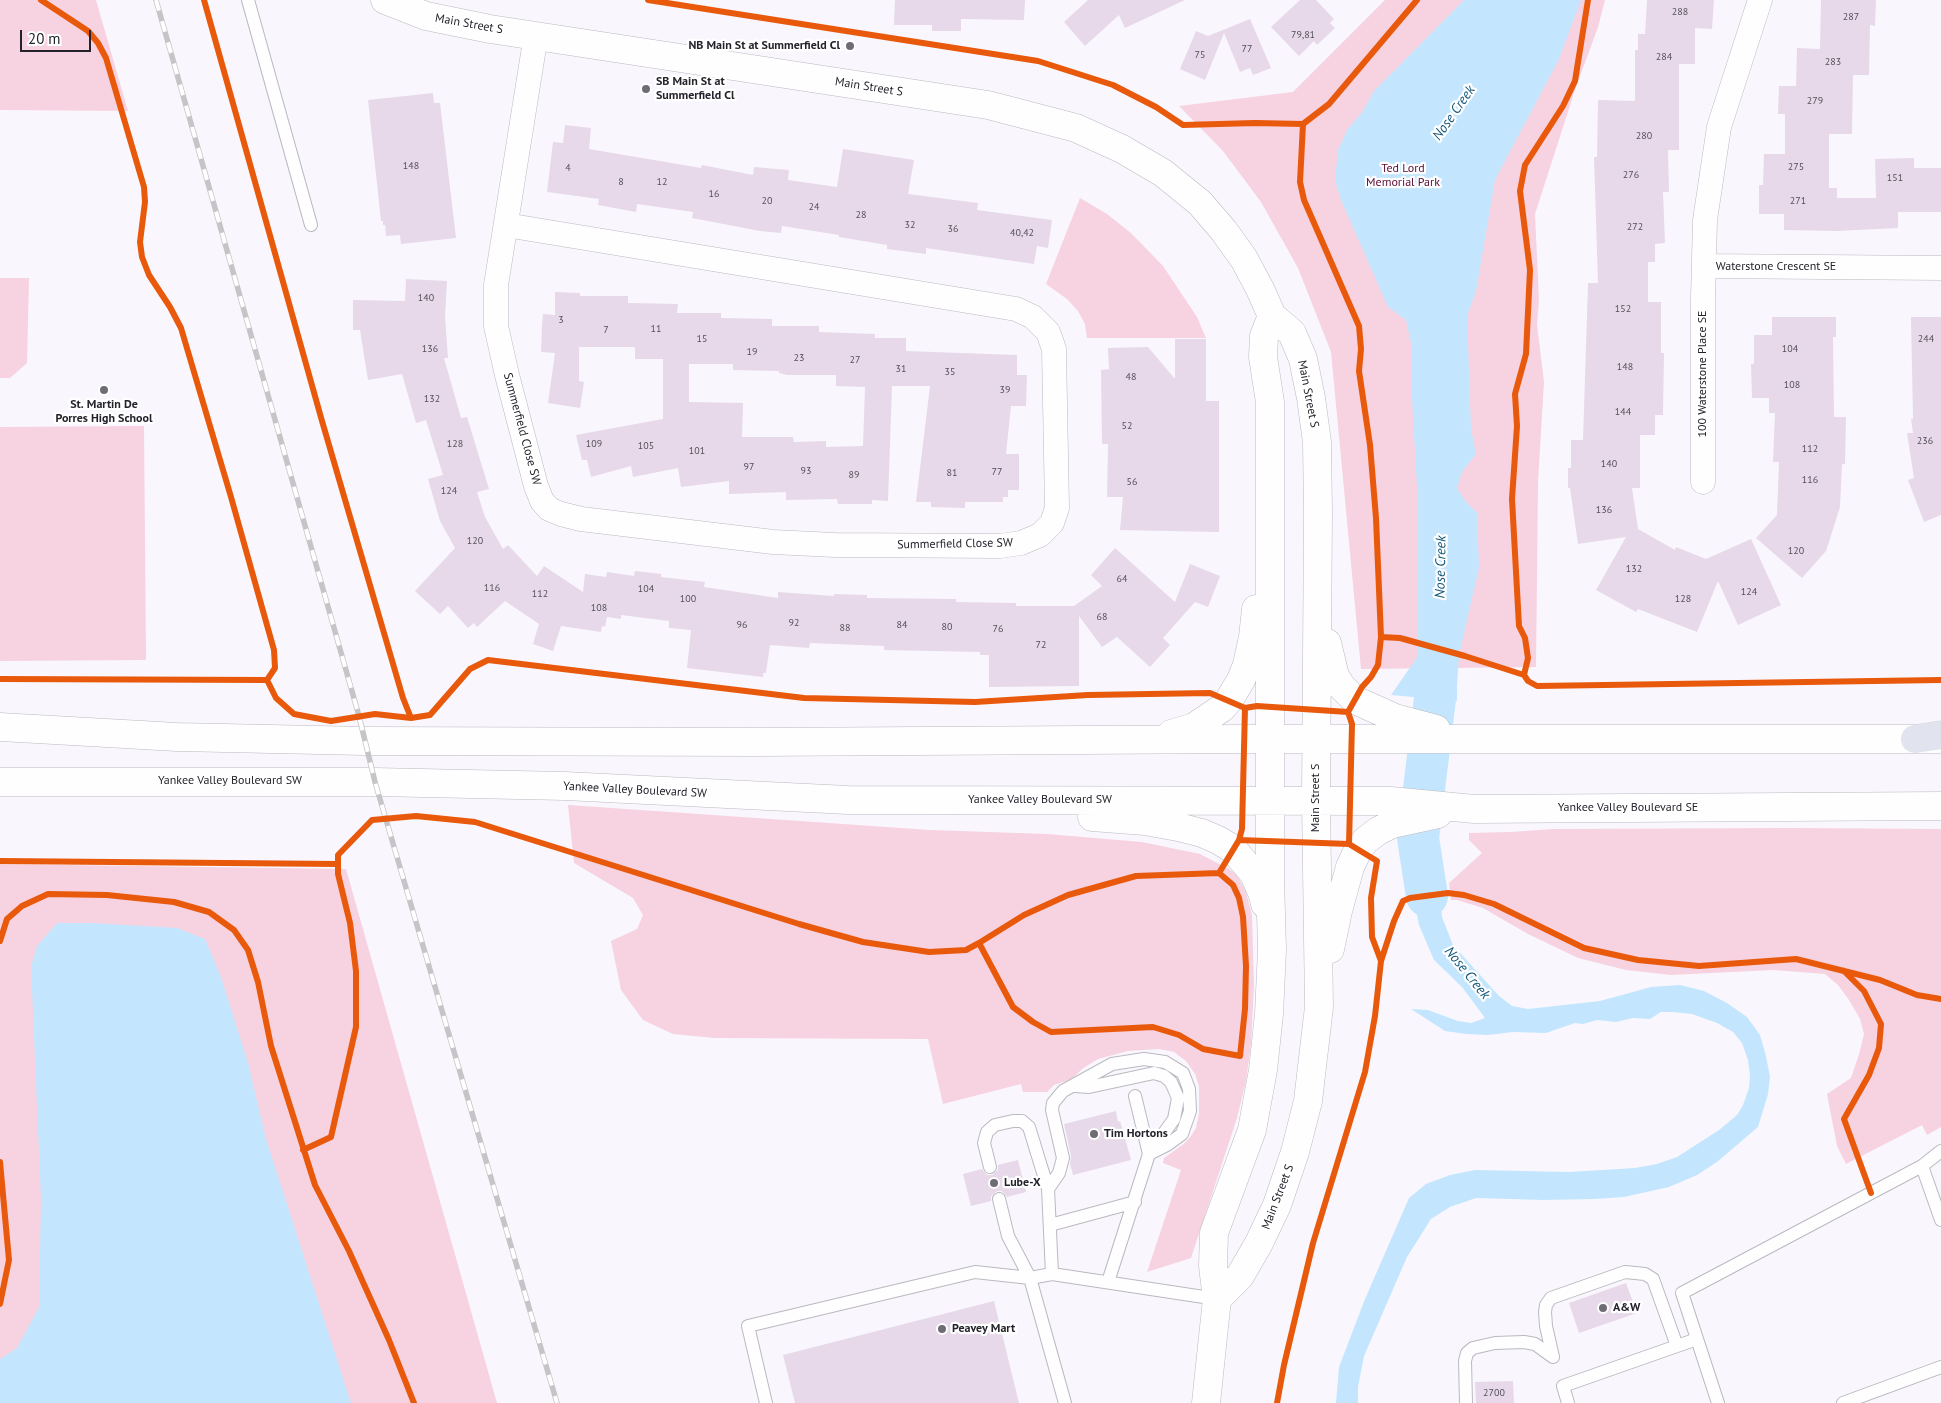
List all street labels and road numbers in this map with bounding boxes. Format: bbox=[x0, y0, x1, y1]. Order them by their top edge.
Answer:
street label: Main Street S bbox=[434, 11, 504, 37]
street label: Main Street S bbox=[834, 75, 904, 99]
street label: Waterstone Crescent SE bbox=[1716, 260, 1836, 274]
street label: 100 Waterstone Place SE bbox=[1696, 310, 1710, 438]
street label: Main Street S bbox=[1294, 359, 1322, 429]
street label: Summerfield Close SW bbox=[500, 371, 544, 487]
street label: Summerfield Close SW bbox=[897, 536, 1013, 552]
street label: Main Street S bbox=[1309, 764, 1323, 832]
street label: Yankee Valley Boulevard SW bbox=[158, 774, 302, 788]
street label: Yankee Valley Boulevard SW bbox=[563, 779, 707, 801]
street label: Yankee Valley Boulevard SW bbox=[968, 793, 1112, 807]
street label: Yankee Valley Boulevard SE bbox=[1558, 801, 1698, 815]
street label: Main Street S bbox=[1259, 1162, 1297, 1232]

